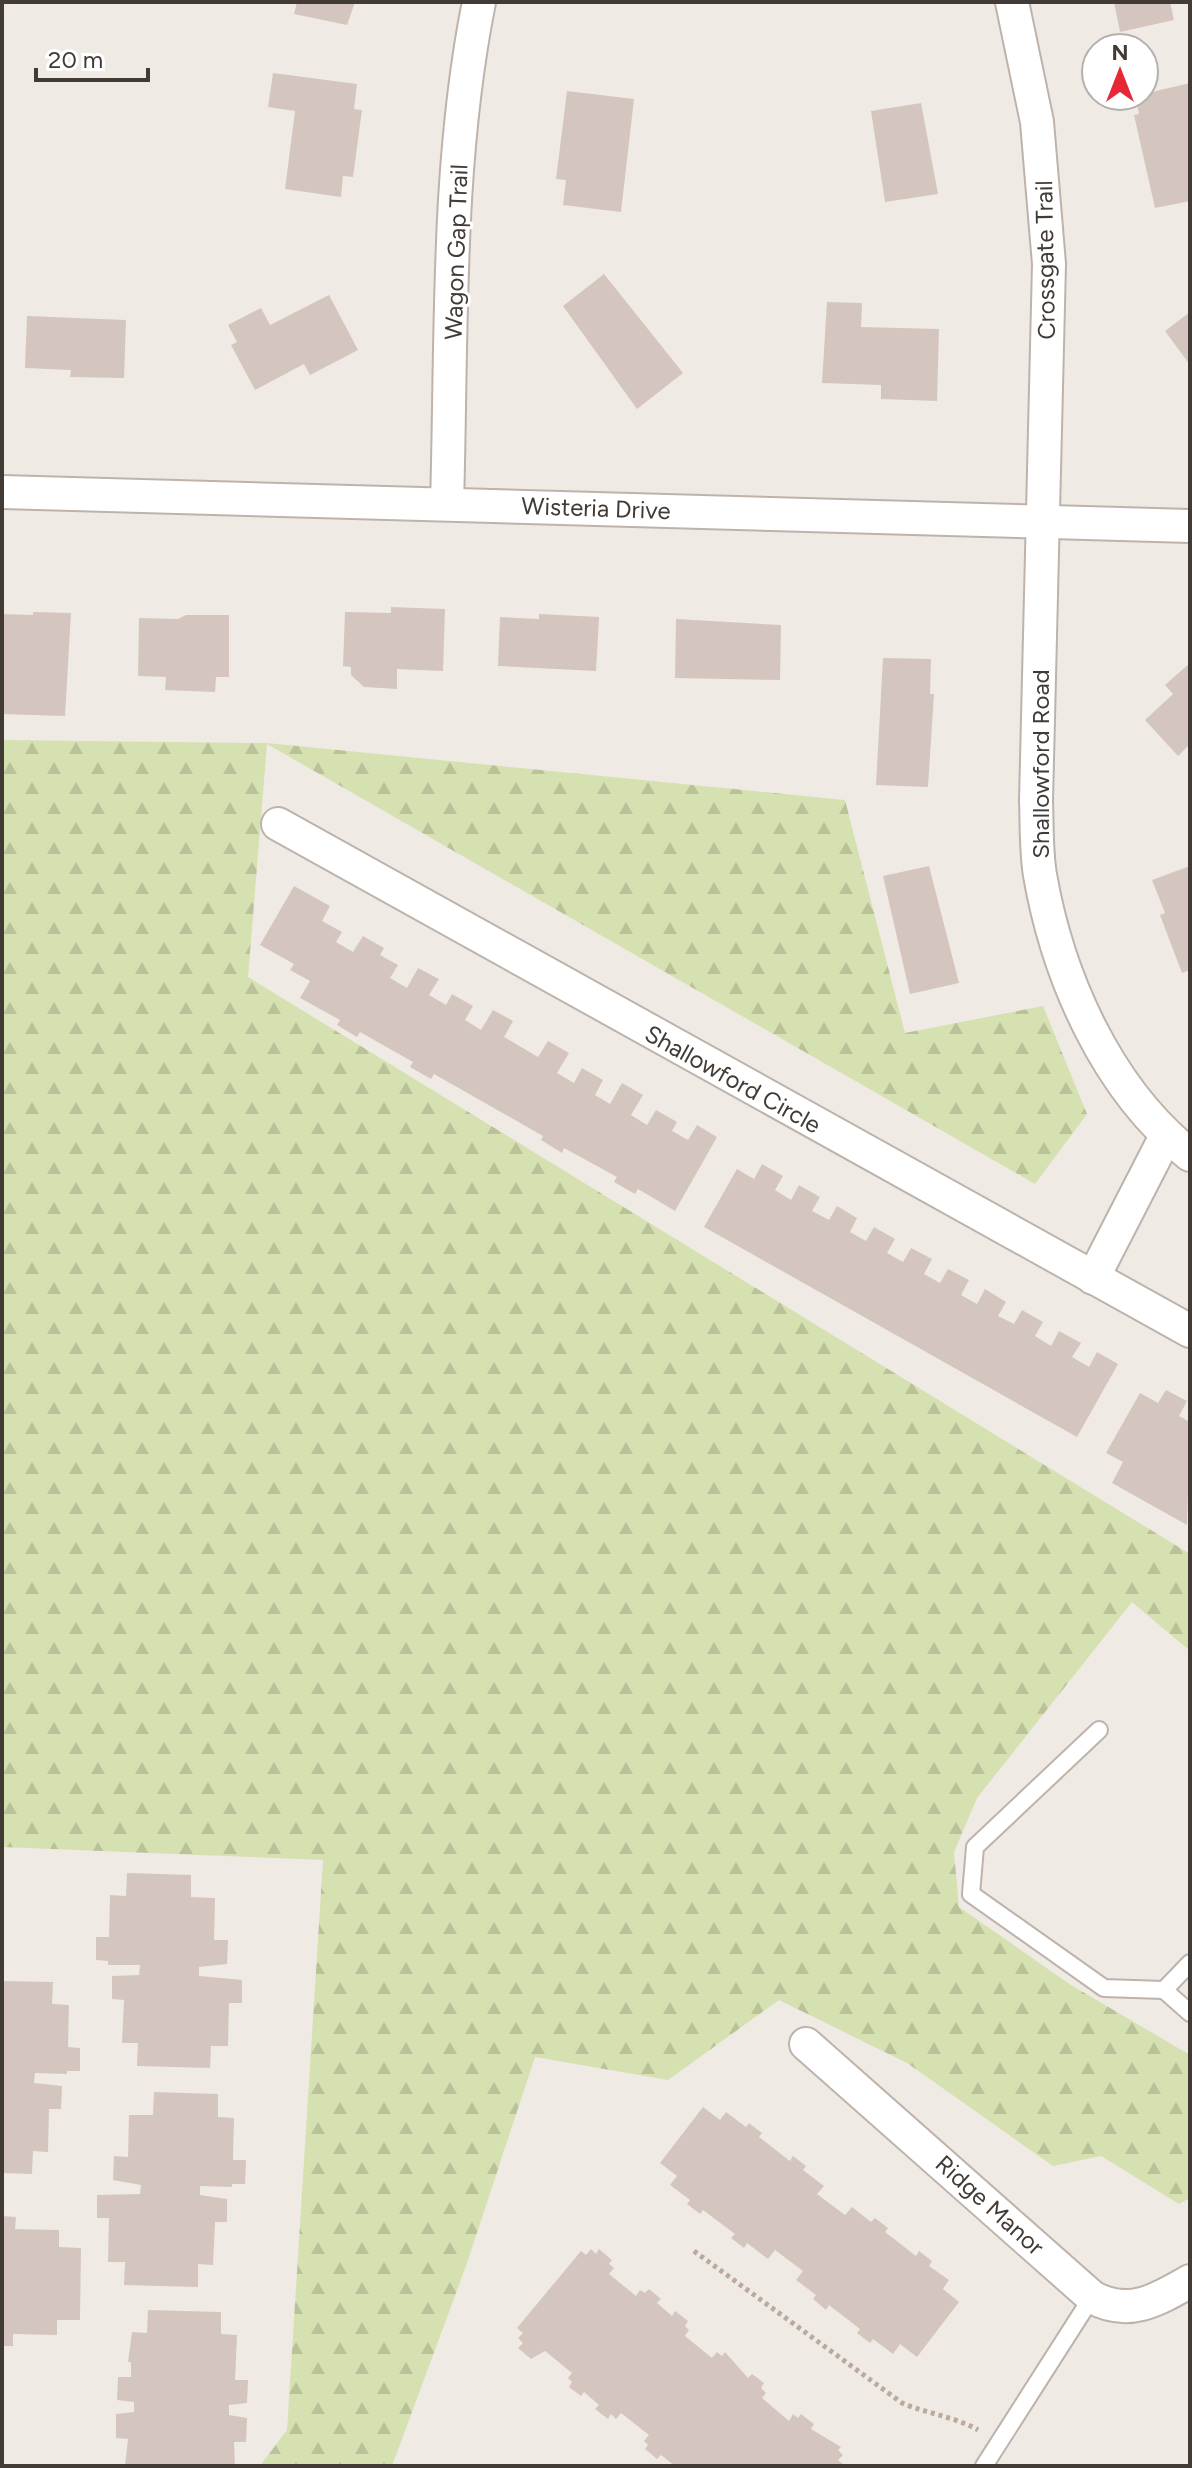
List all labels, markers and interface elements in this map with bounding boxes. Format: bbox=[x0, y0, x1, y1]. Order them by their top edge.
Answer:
scale bar bbox=[36, 32, 148, 82]
north arrow bbox=[1080, 32, 1160, 112]
text: N bbox=[1111, 39, 1129, 66]
text: 20 m bbox=[48, 45, 103, 74]
street label: Wagon Gap Trail bbox=[438, 164, 474, 340]
street label: Crossgate Trail bbox=[1029, 180, 1061, 340]
street label: Wisteria Drive bbox=[521, 491, 671, 525]
street label: Shallowford Road bbox=[1026, 669, 1055, 859]
street label: Shallowford Circle bbox=[640, 1019, 826, 1139]
street label: Ridge Manor bbox=[930, 2149, 1050, 2261]

